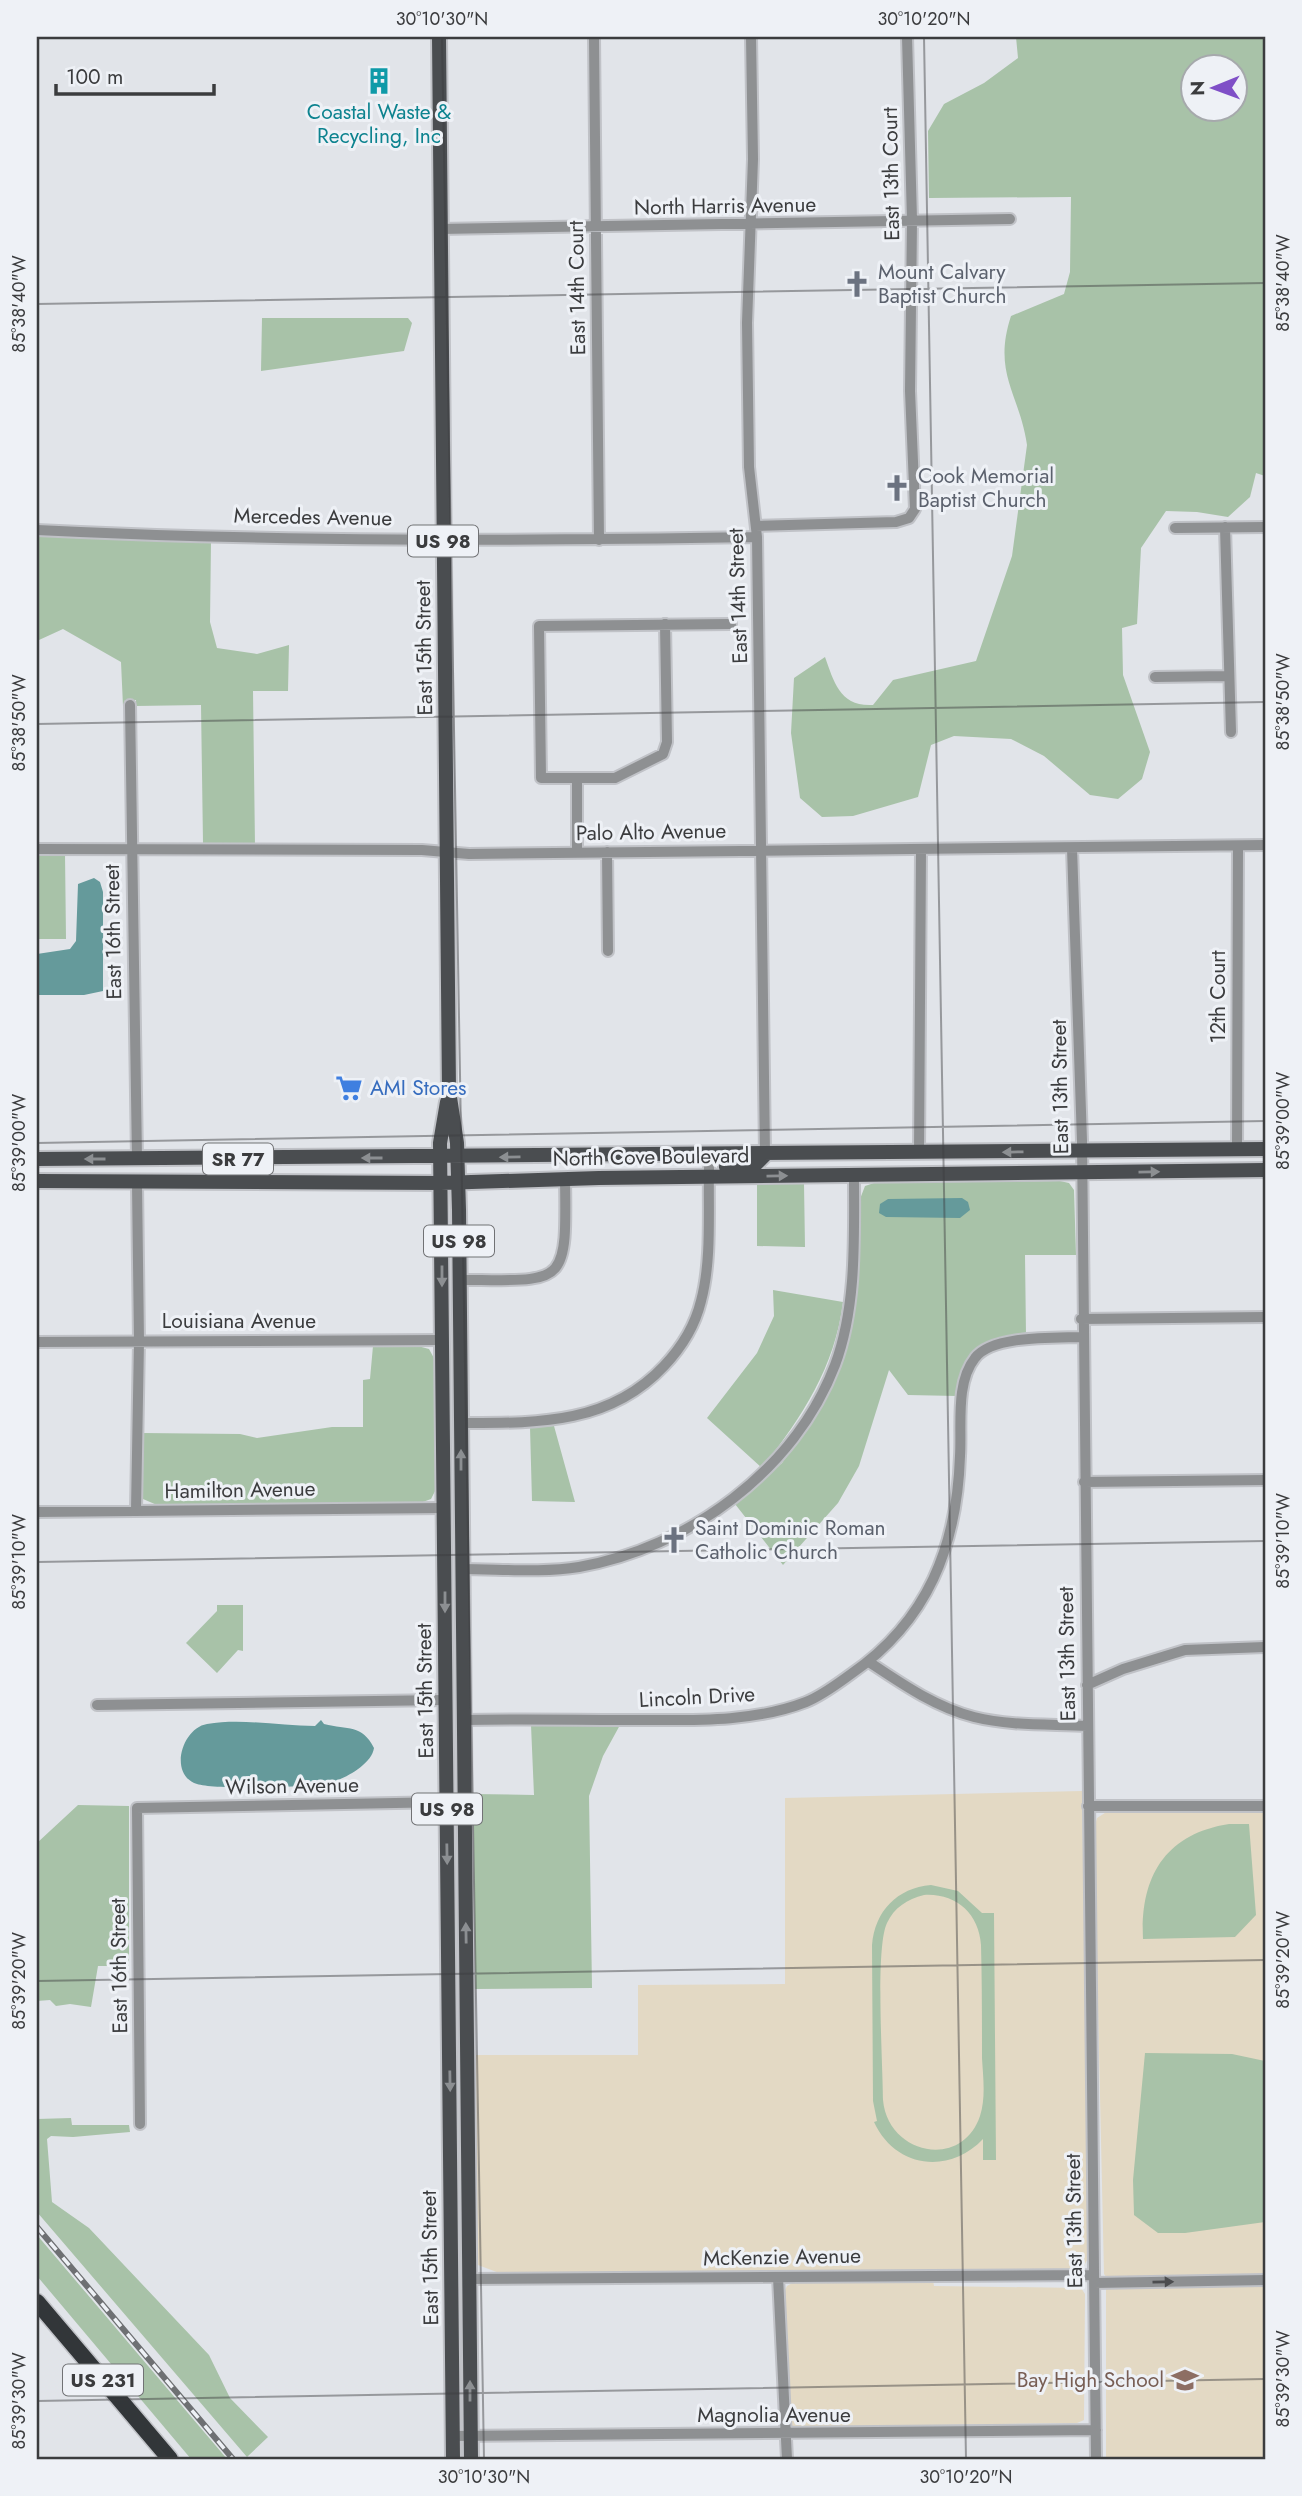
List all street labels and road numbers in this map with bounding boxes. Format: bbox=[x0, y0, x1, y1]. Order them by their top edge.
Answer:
street label: East 13th Court bbox=[875, 107, 907, 241]
street label: North Harris Avenue bbox=[634, 189, 817, 223]
street label: East 14th Court bbox=[561, 220, 593, 356]
street label: Mercedes Avenue bbox=[233, 501, 393, 533]
road number: US 98 bbox=[408, 526, 478, 556]
street label: East 14th Street bbox=[721, 528, 755, 664]
street label: East 15th Street bbox=[408, 580, 440, 716]
street label: Palo Alto Avenue bbox=[575, 816, 727, 848]
street label: East 16th Street bbox=[97, 864, 129, 1000]
street label: 12th Court bbox=[1203, 951, 1233, 1043]
street label: East 13th Street bbox=[1044, 1019, 1076, 1155]
street label: North Cove Boulevard bbox=[552, 1140, 750, 1174]
road number: SR 77 bbox=[203, 1144, 273, 1175]
road number: US 98 bbox=[424, 1226, 494, 1256]
street label: Louisiana Avenue bbox=[162, 1306, 316, 1336]
street label: Hamilton Avenue bbox=[164, 1474, 316, 1506]
street label: East 13th Street bbox=[1051, 1586, 1083, 1722]
street label: East 15th Street bbox=[409, 1623, 441, 1759]
street label: Lincoln Drive bbox=[638, 1679, 756, 1715]
street label: Wilson Avenue bbox=[225, 1770, 359, 1802]
road number: US 98 bbox=[412, 1794, 482, 1825]
street label: East 16th Street bbox=[103, 1898, 135, 2034]
street label: East 13th Street bbox=[1058, 2153, 1090, 2289]
street label: East 15th Street bbox=[414, 2190, 446, 2326]
street label: McKenzie Avenue bbox=[703, 2241, 861, 2273]
road number: US 231 bbox=[63, 2364, 143, 2396]
street label: Magnolia Avenue bbox=[697, 2400, 851, 2430]

